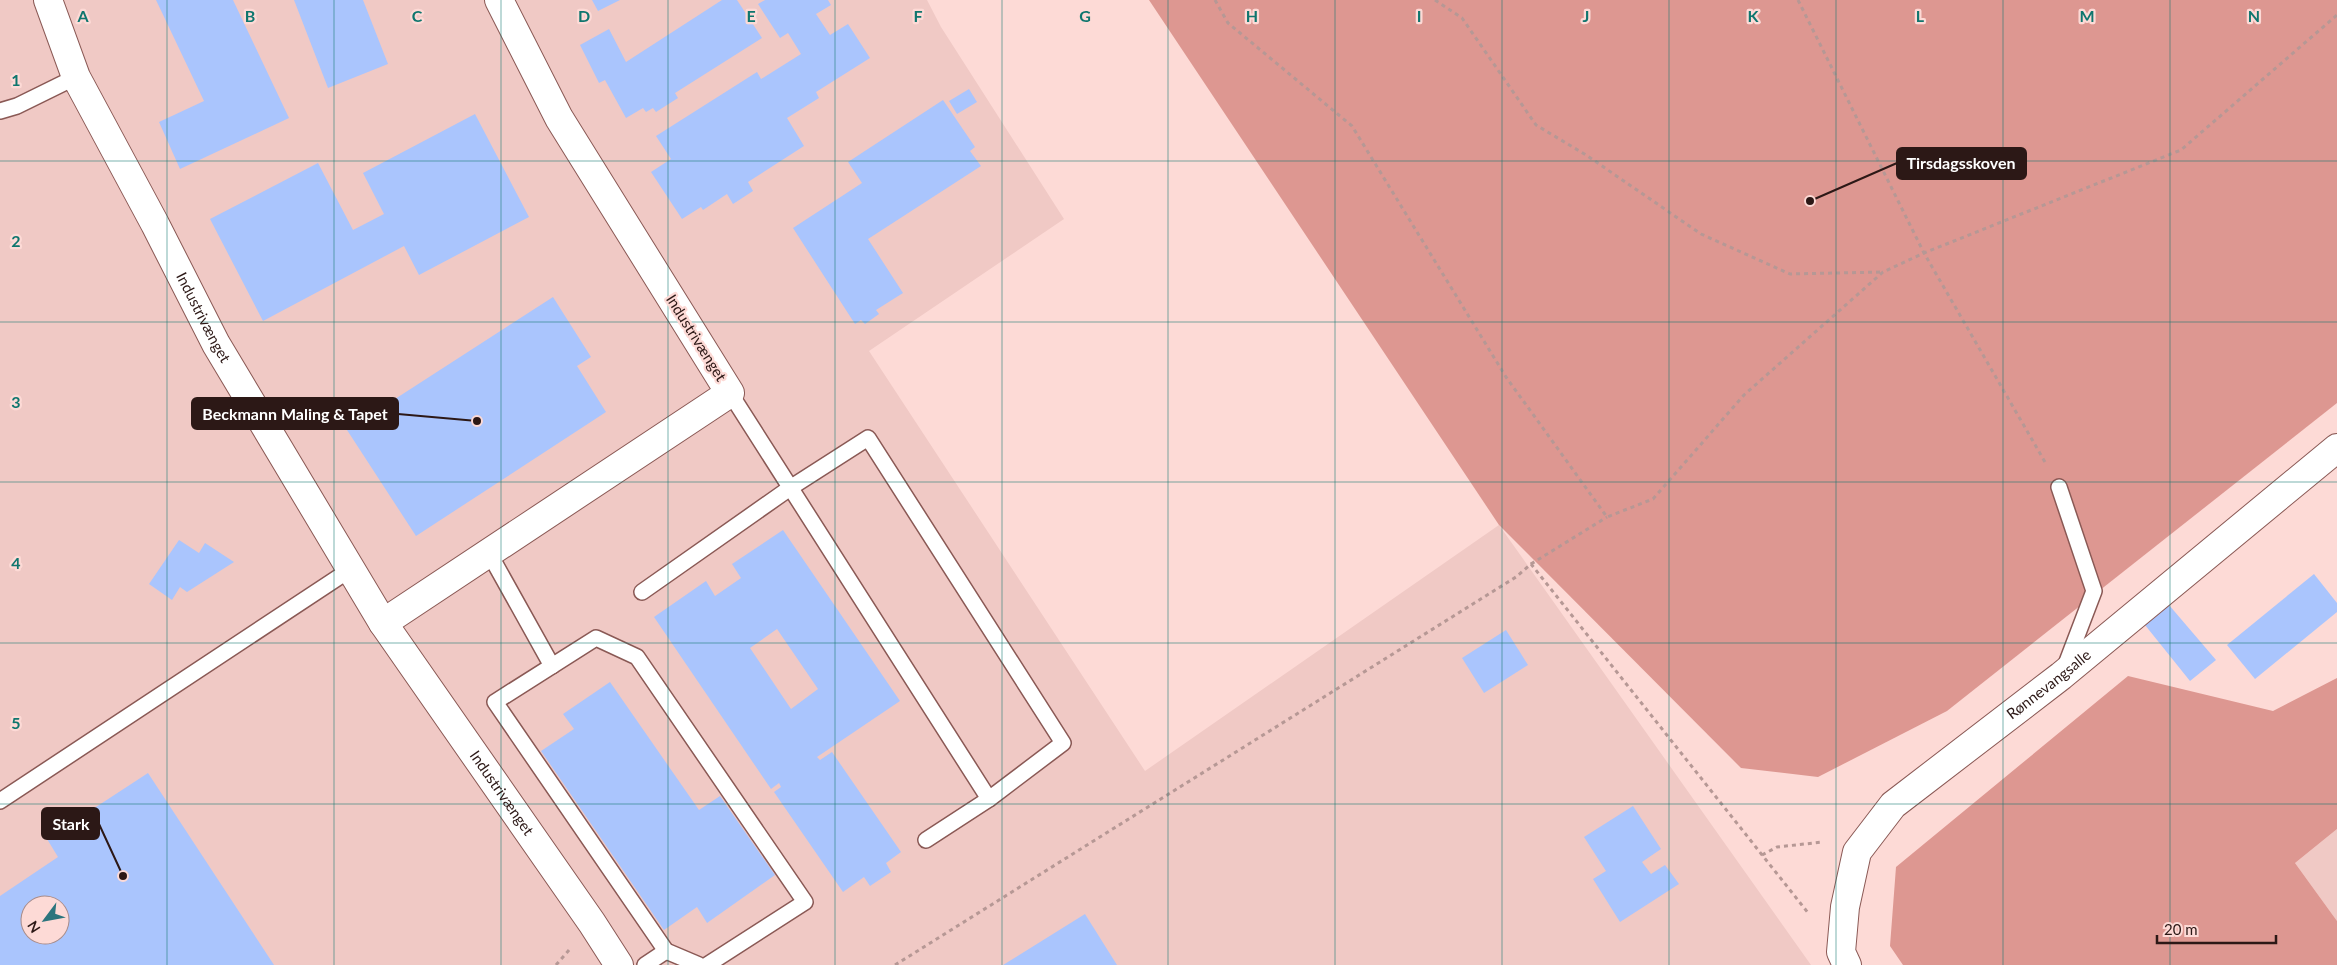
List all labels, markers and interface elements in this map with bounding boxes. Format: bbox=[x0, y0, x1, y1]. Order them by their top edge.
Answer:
text: A bbox=[76, 6, 89, 25]
text: B bbox=[245, 6, 255, 25]
text: C bbox=[412, 6, 423, 25]
text: D bbox=[578, 6, 590, 25]
text: E bbox=[746, 6, 756, 25]
text: F bbox=[913, 6, 923, 25]
text: G bbox=[1079, 6, 1091, 25]
text: H bbox=[1246, 6, 1258, 25]
text: I bbox=[1417, 6, 1421, 25]
text: J bbox=[1583, 6, 1589, 25]
text: K bbox=[1748, 6, 1760, 25]
text: L bbox=[1916, 6, 1925, 25]
text: M bbox=[2079, 6, 2095, 25]
text: N bbox=[2248, 6, 2260, 25]
text: 1 bbox=[11, 70, 21, 89]
callout: Tirsdagsskoven bbox=[1897, 148, 2026, 179]
text: Tirsdagsskoven bbox=[1906, 153, 2016, 172]
text: 2 bbox=[11, 231, 21, 250]
street label: Industrivænget bbox=[173, 269, 235, 366]
street label: Industrivænget bbox=[663, 291, 731, 385]
text: 3 bbox=[11, 392, 21, 411]
callout: Beckmann Maling & Tapet bbox=[192, 398, 398, 429]
text: Beckmann Maling & Tapet bbox=[202, 404, 388, 423]
text: 4 bbox=[11, 553, 21, 572]
street label: Rønnevangsalle bbox=[2003, 645, 2094, 722]
text: 5 bbox=[11, 713, 21, 732]
street label: Industrivænget bbox=[467, 747, 538, 839]
callout: Stark bbox=[42, 808, 99, 839]
text: Stark bbox=[52, 814, 90, 833]
north arrow bbox=[20, 895, 70, 945]
scale bar bbox=[2157, 912, 2276, 944]
text: N bbox=[23, 918, 44, 936]
text: 20 m bbox=[2164, 920, 2198, 938]

